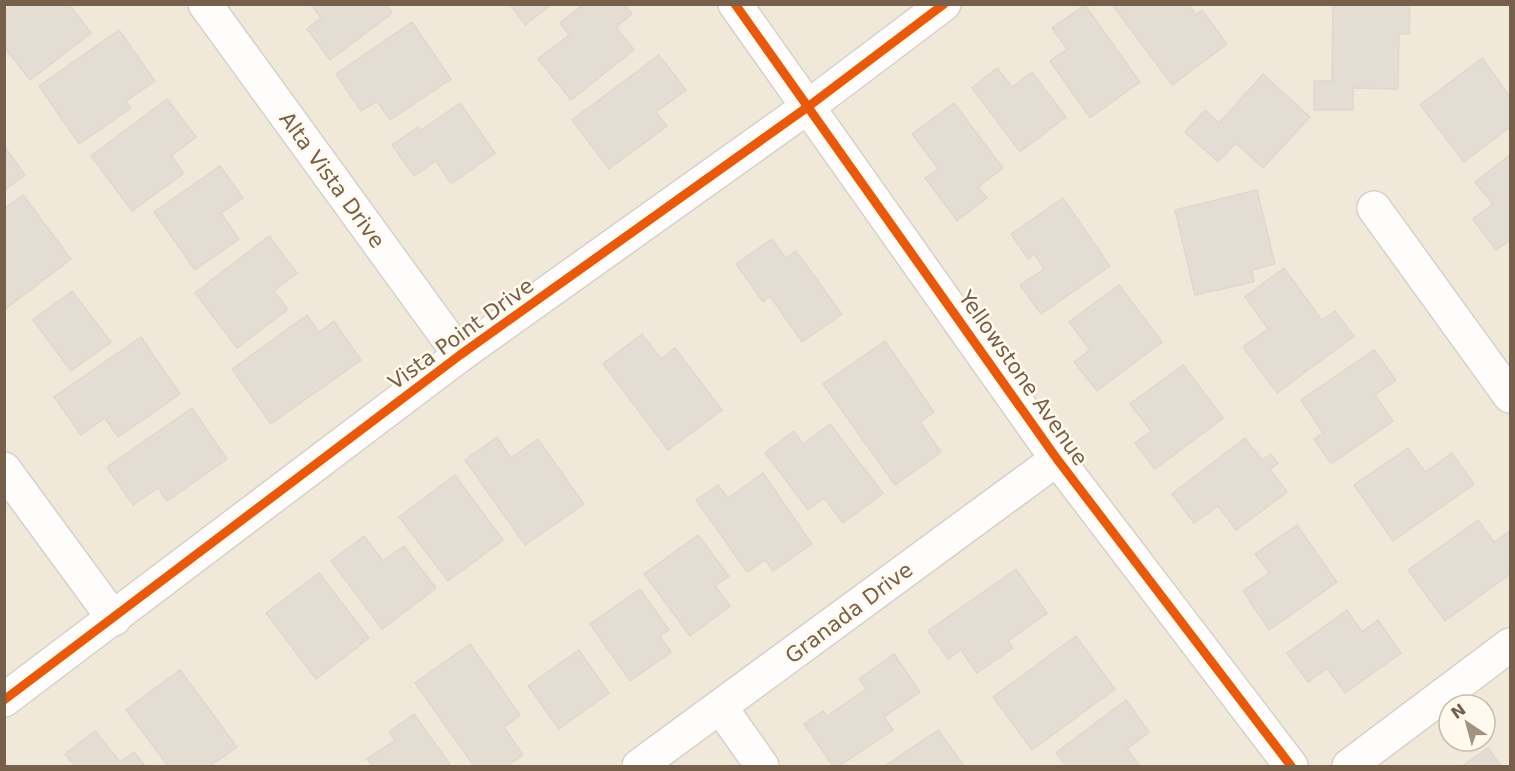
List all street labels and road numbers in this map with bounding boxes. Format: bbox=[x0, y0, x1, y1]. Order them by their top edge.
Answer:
street label: Alta Vista Drive bbox=[275, 107, 389, 253]
street label: Vista Point Drive bbox=[384, 273, 538, 395]
street label: Yellowstone Avenue bbox=[953, 285, 1092, 470]
street label: Granada Drive bbox=[781, 557, 917, 669]

